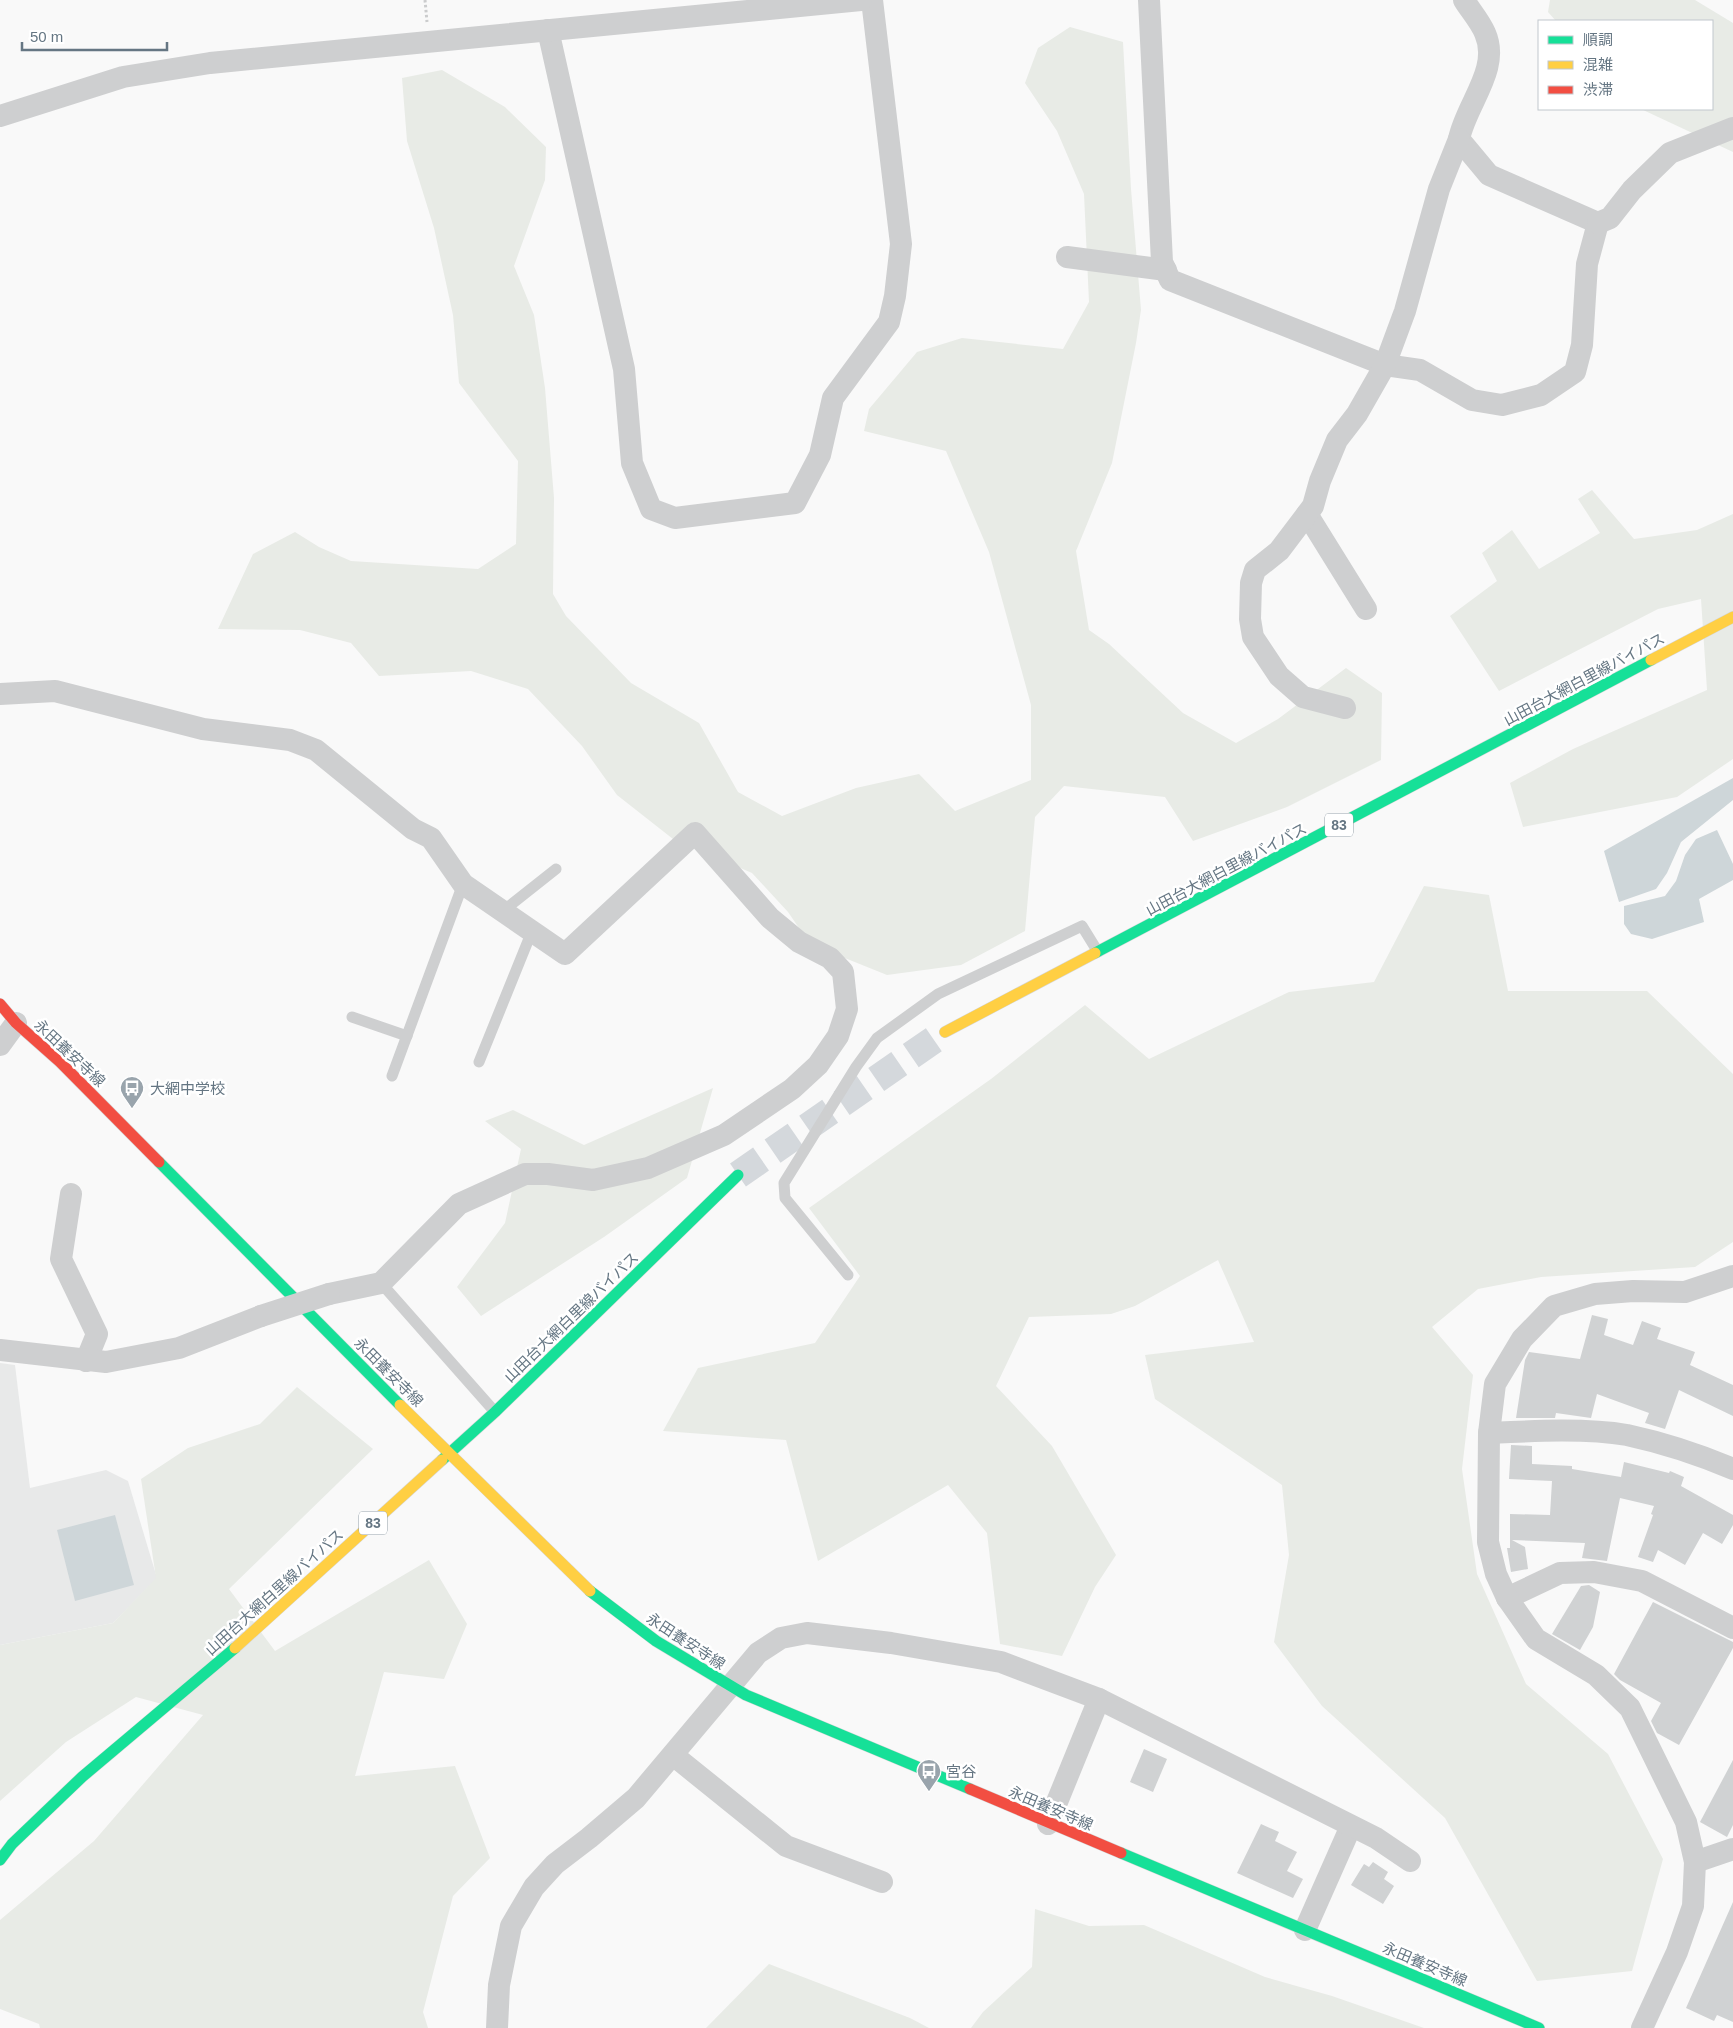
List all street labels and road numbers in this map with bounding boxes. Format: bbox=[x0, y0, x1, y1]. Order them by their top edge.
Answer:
street label: 山田台大網白里線バイパス bbox=[1501, 629, 1667, 729]
road number: 83 bbox=[1325, 814, 1353, 836]
street label: 山田台大網白里線バイパス bbox=[1143, 819, 1309, 919]
street label: 永田養安寺線 bbox=[31, 1016, 109, 1090]
street label: 山田台大網白里線バイパス bbox=[500, 1248, 642, 1386]
street label: 永田養安寺線 bbox=[351, 1334, 427, 1410]
road number: 83 bbox=[359, 1512, 387, 1535]
street label: 山田台大網白里線バイパス bbox=[202, 1526, 346, 1658]
street label: 永田養安寺線 bbox=[644, 1609, 728, 1673]
street label: 永田養安寺線 bbox=[1006, 1783, 1096, 1833]
street label: 永田養安寺線 bbox=[1380, 1939, 1470, 1989]

